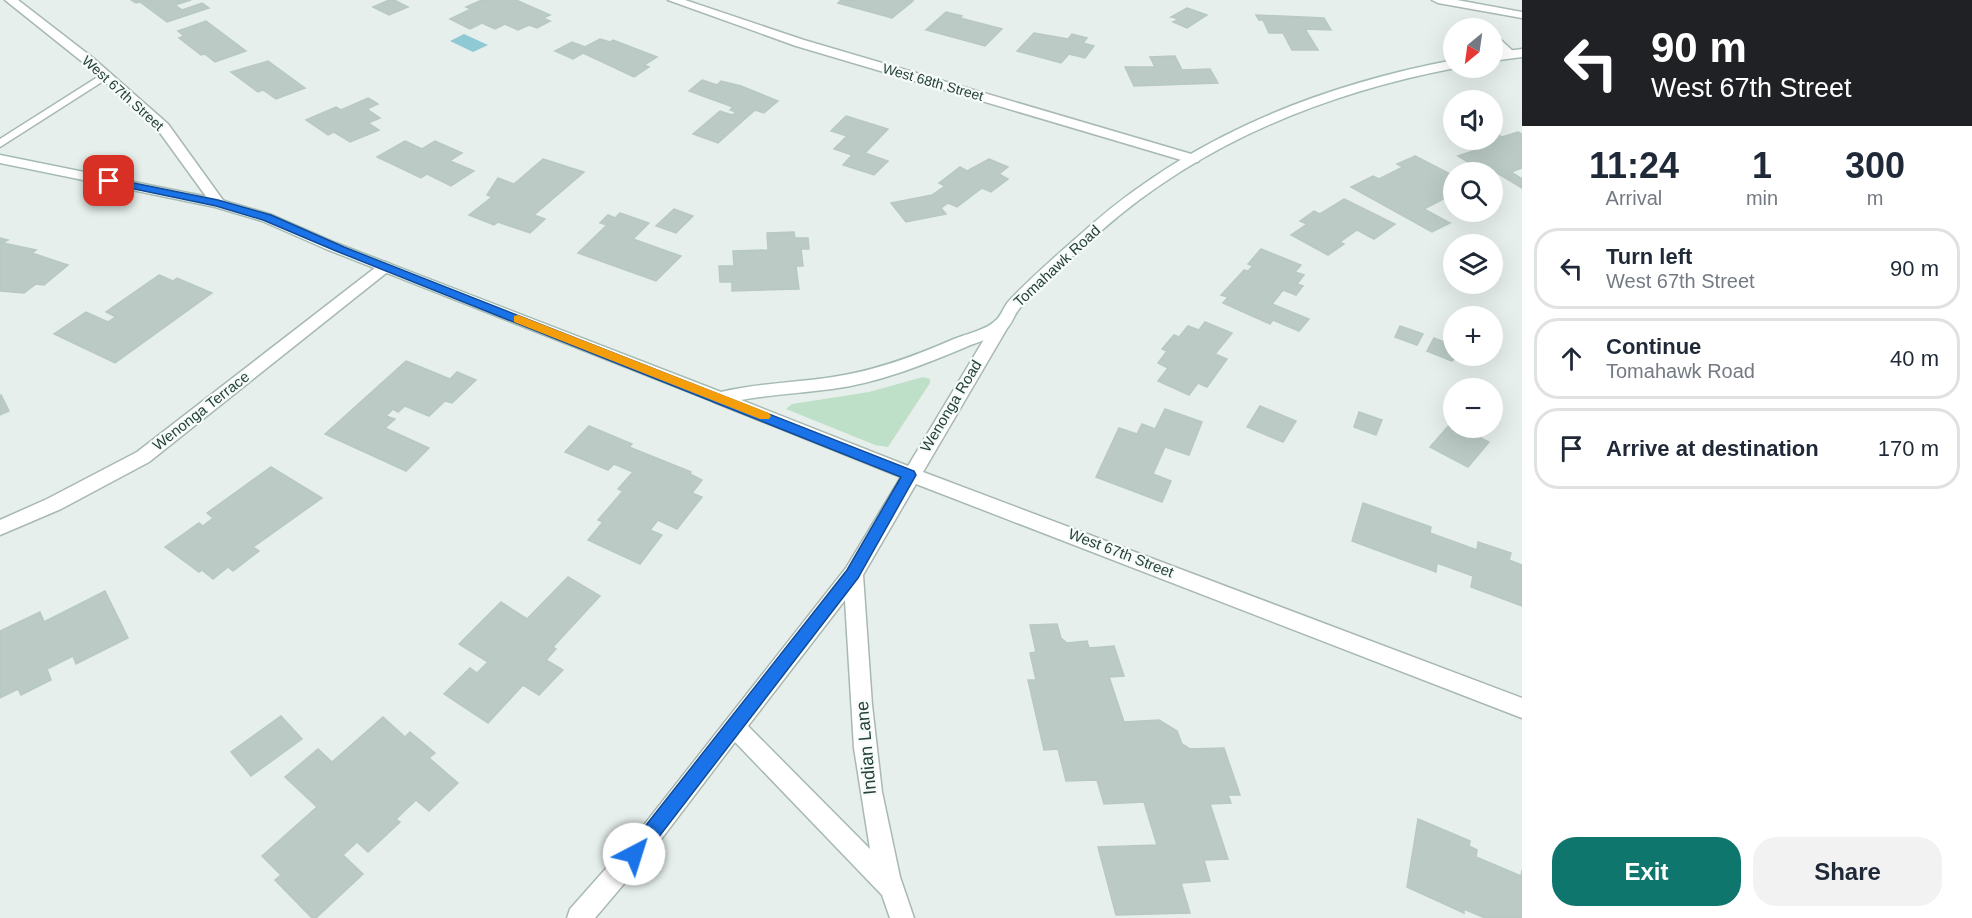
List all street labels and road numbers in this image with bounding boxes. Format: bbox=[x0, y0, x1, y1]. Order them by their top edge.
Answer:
street label: West 67th Street bbox=[79, 52, 167, 134]
street label: West 68th Street bbox=[881, 60, 985, 104]
street label: Tomahawk Road bbox=[1010, 221, 1103, 310]
street label: Wenonga Road bbox=[917, 357, 985, 455]
street label: Wenonga Terrace bbox=[149, 368, 252, 454]
street label: West 67th Street bbox=[1066, 525, 1177, 581]
street label: Indian Lane bbox=[852, 700, 880, 796]

